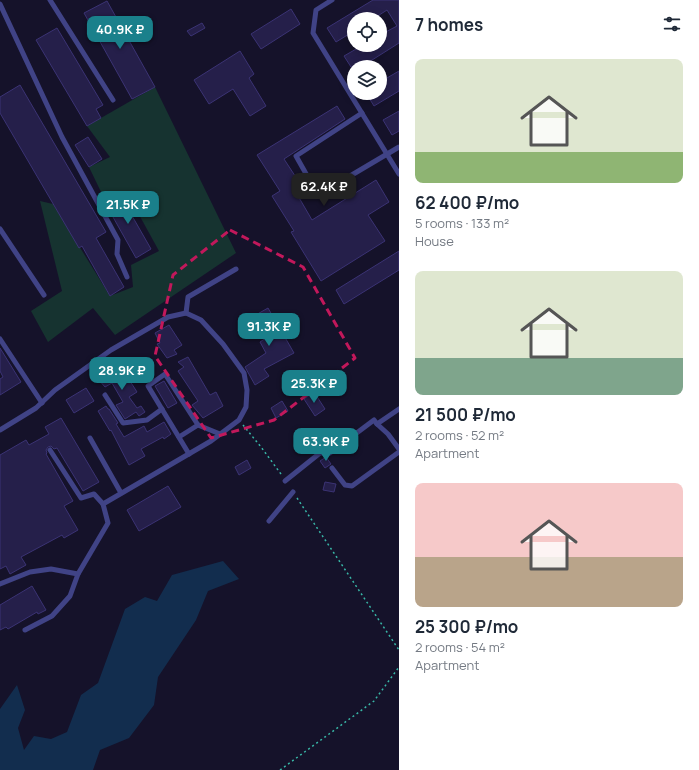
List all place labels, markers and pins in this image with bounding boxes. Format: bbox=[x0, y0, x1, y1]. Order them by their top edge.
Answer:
pin: 40.9K ₽ bbox=[83, 16, 157, 50]
pin: 62.4K ₽ bbox=[287, 173, 361, 207]
pin: 21.5K ₽ bbox=[91, 191, 165, 225]
pin: 91.3K ₽ bbox=[232, 313, 306, 347]
pin: 28.9K ₽ bbox=[85, 357, 159, 391]
pin: 25.3K ₽ bbox=[277, 370, 351, 404]
pin: 63.9K ₽ bbox=[289, 428, 363, 462]

